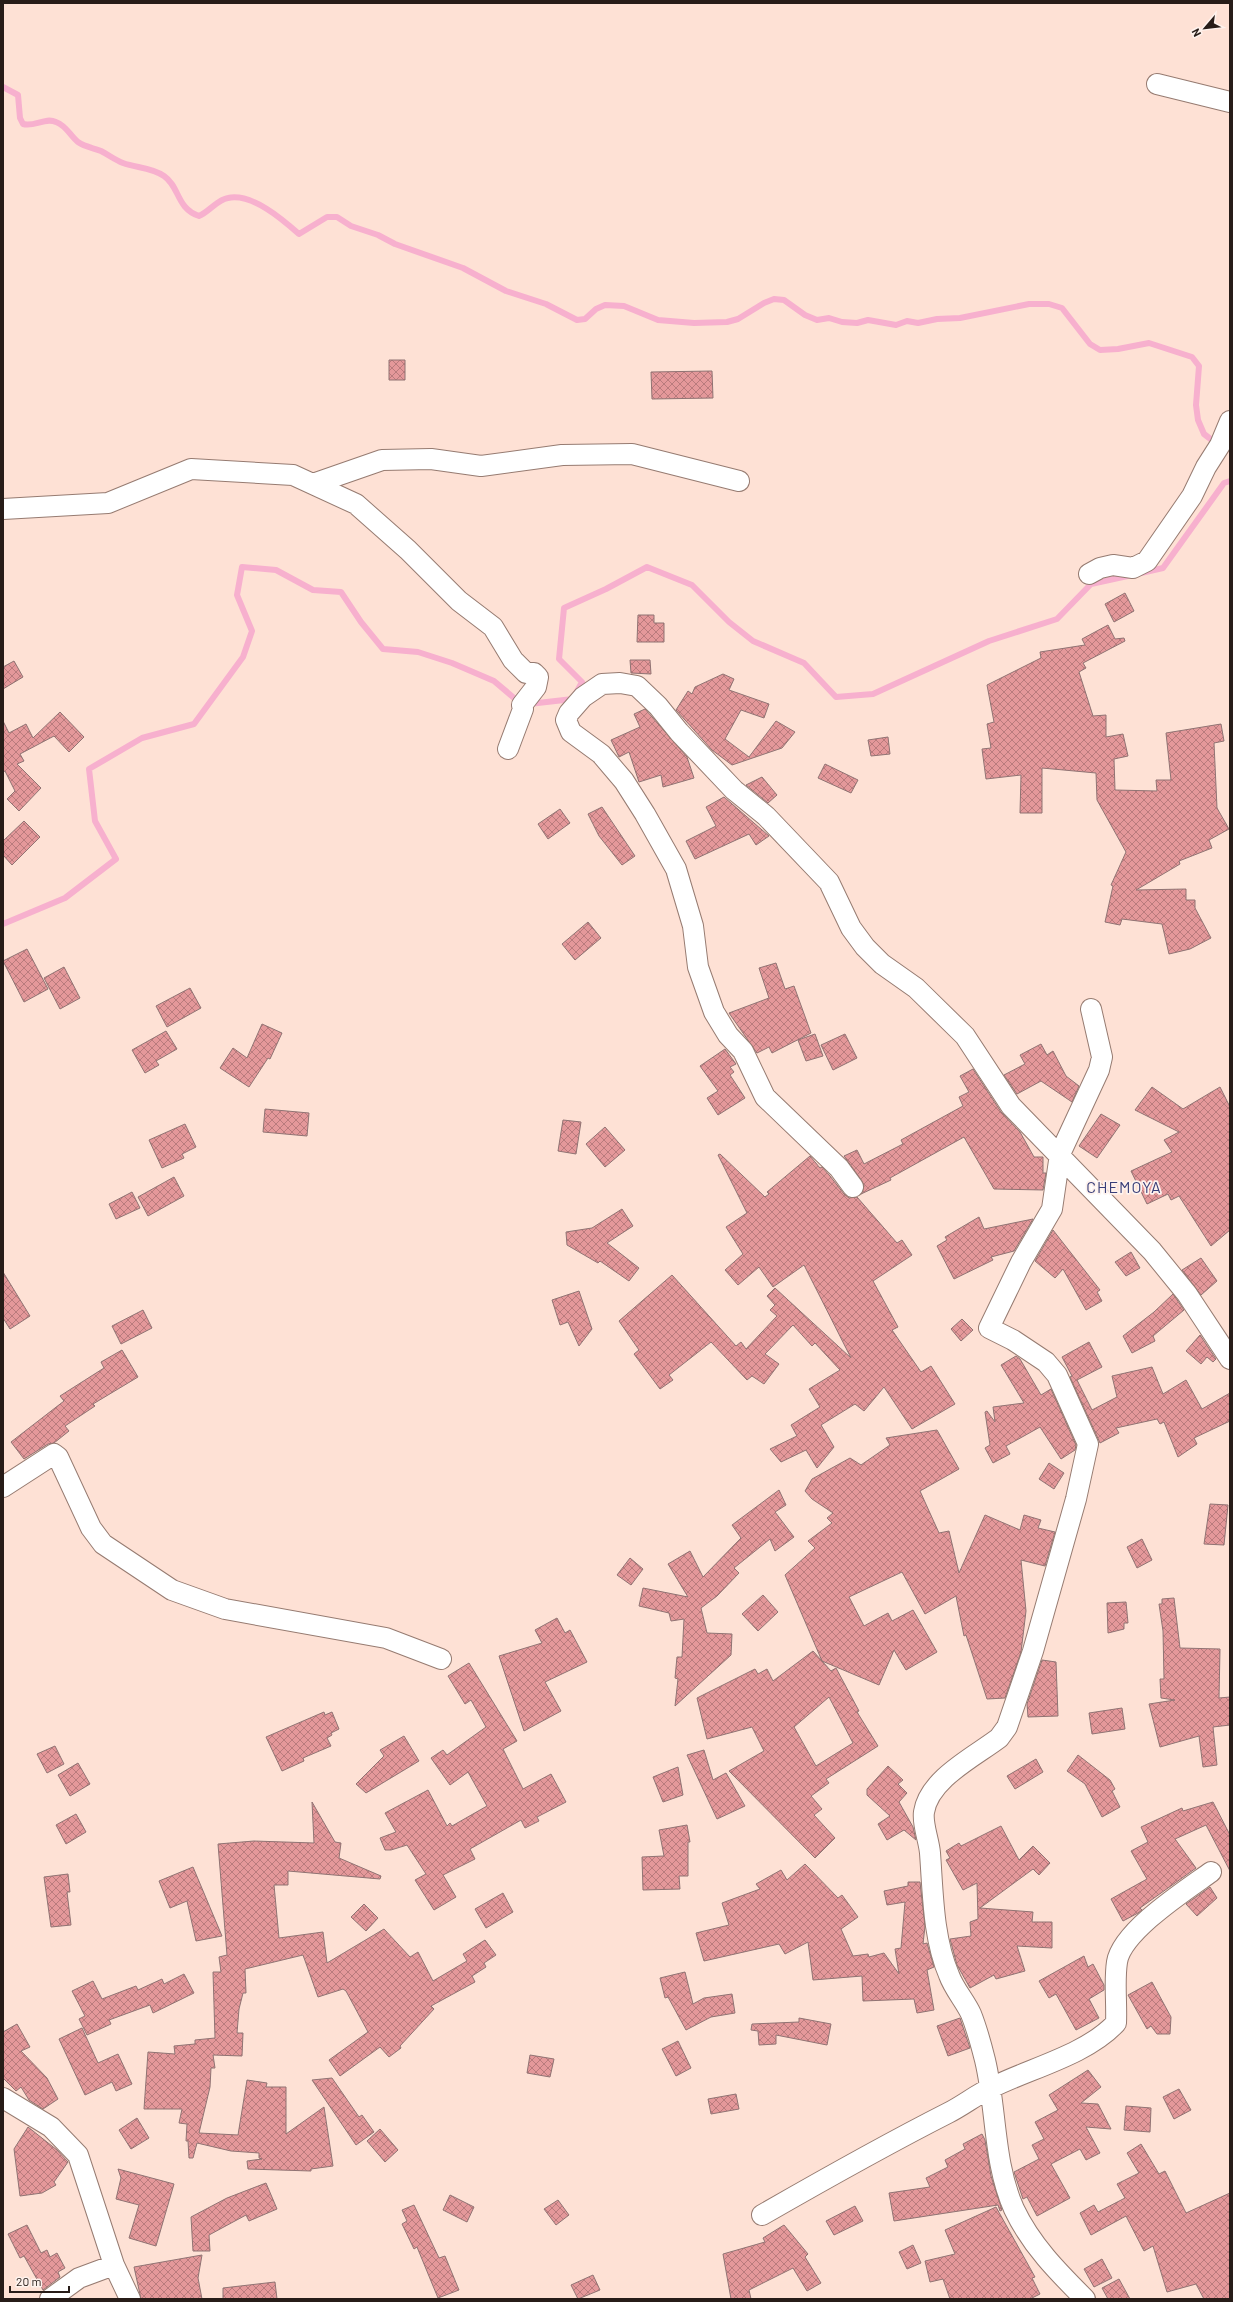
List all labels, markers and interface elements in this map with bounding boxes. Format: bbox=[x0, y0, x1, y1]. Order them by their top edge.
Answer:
north arrow bbox=[1185, 8, 1225, 48]
text: N bbox=[1188, 27, 1203, 39]
district label: CHEMOYA bbox=[1086, 1177, 1162, 1196]
scale bar bbox=[10, 2268, 69, 2294]
text: 20 m bbox=[16, 2274, 42, 2288]

